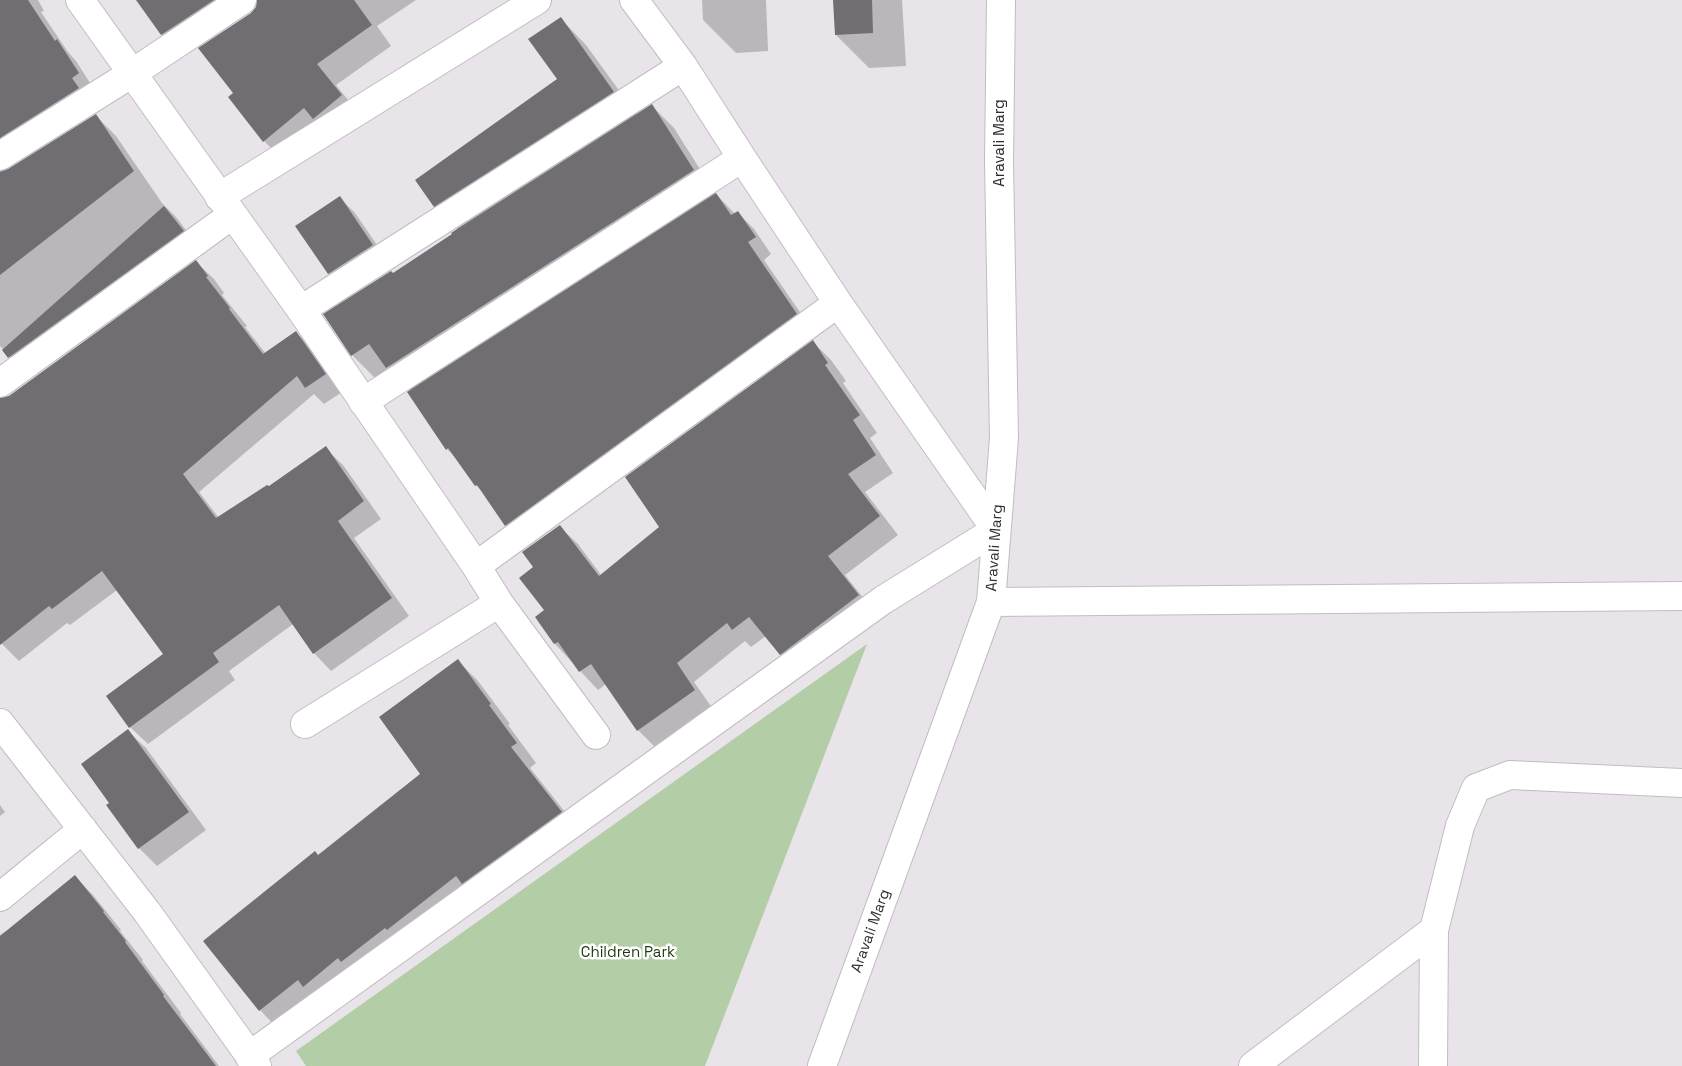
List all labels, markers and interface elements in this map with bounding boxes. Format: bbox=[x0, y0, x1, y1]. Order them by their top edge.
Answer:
street label: Aravali Marg bbox=[991, 99, 1009, 187]
street label: Aravali Marg bbox=[983, 504, 1007, 592]
street label: Aravali Marg bbox=[848, 887, 894, 975]
park label: Children Park bbox=[581, 944, 675, 962]

